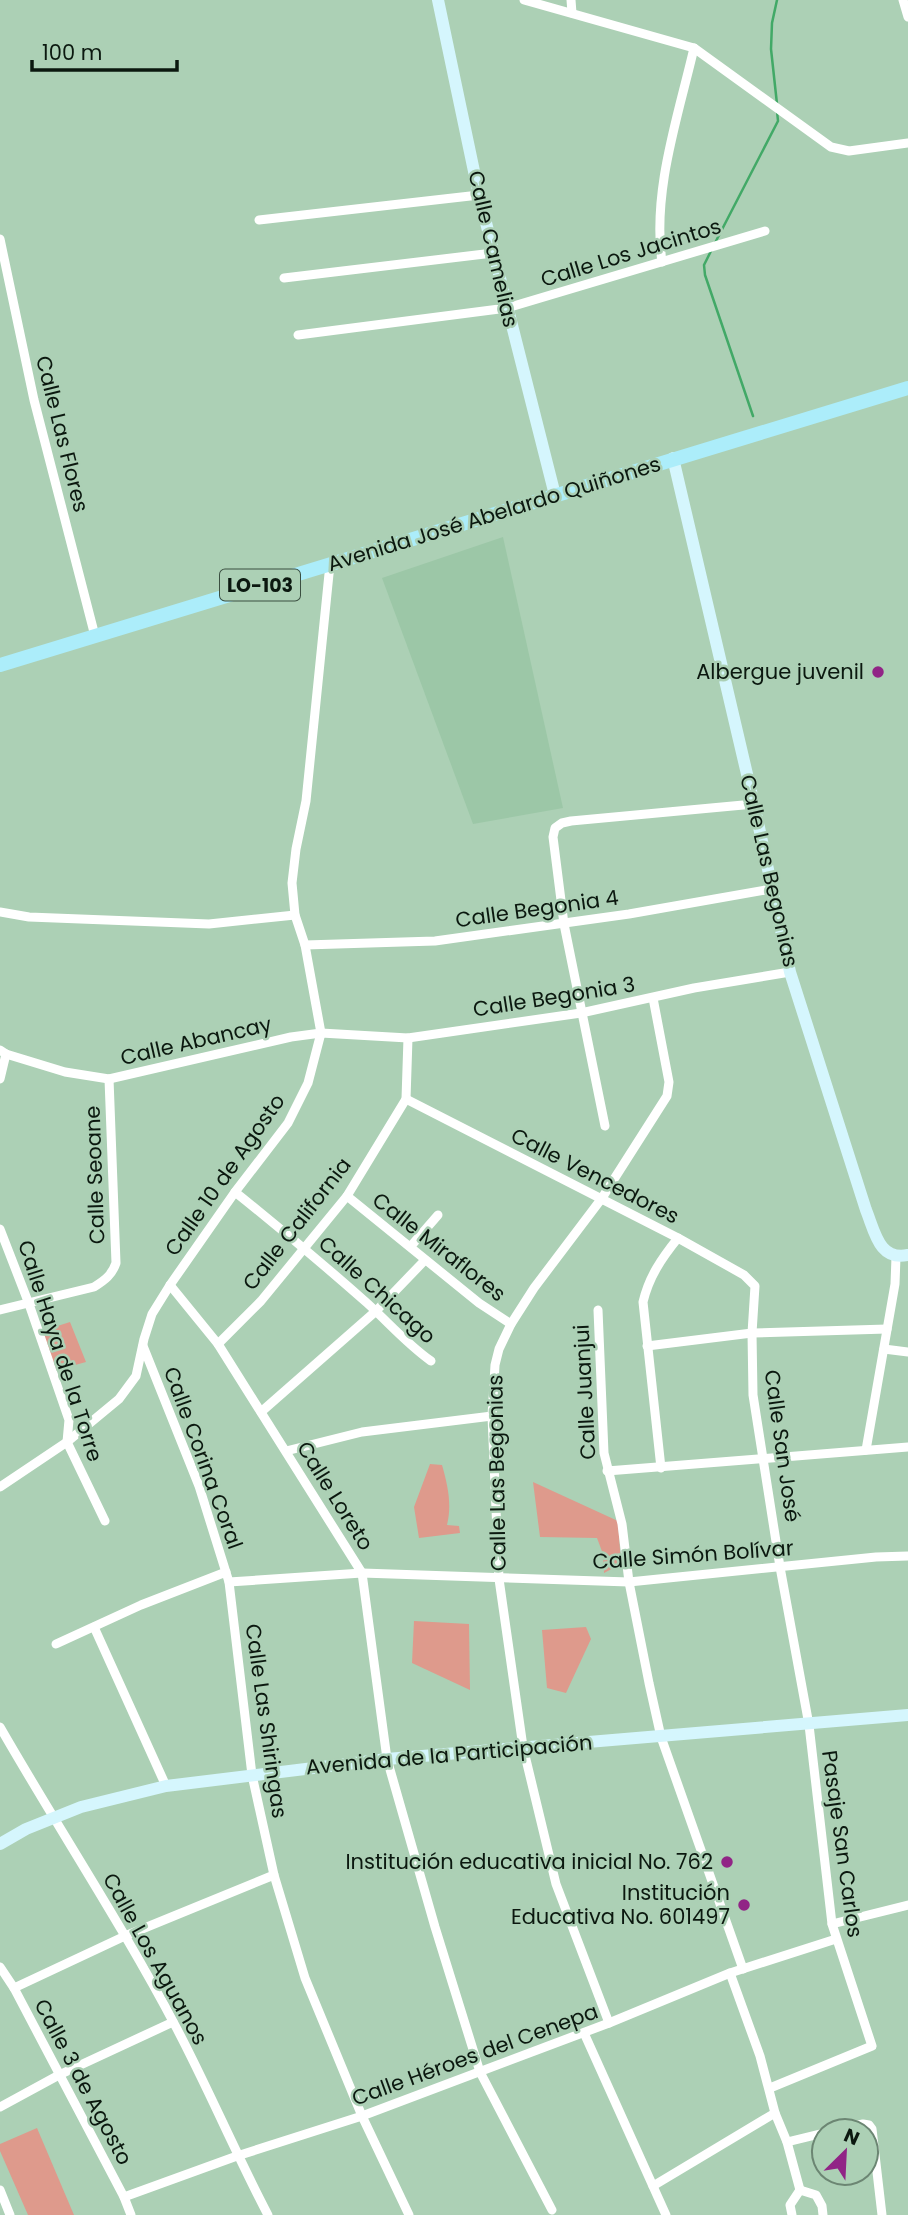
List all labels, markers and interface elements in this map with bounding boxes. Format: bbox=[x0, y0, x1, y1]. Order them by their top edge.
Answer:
scale bar bbox=[32, 28, 177, 72]
text: 100 m bbox=[42, 38, 102, 67]
street label: Calle Camelias bbox=[461, 168, 526, 330]
street label: Calle Los Jacintos bbox=[537, 211, 725, 294]
street label: Calle Las Flores bbox=[29, 353, 96, 515]
street label: Avenida José Abelardo Quiñones bbox=[324, 449, 664, 578]
road number: LO-103 bbox=[220, 570, 300, 600]
place label: Albergue juvenil bbox=[696, 657, 864, 686]
marker: Albergue juvenil bbox=[870, 664, 886, 680]
street label: Calle Las Begonias bbox=[733, 772, 806, 970]
street label: Calle Begonia 4 bbox=[453, 883, 620, 934]
street label: Calle Begonia 3 bbox=[471, 969, 637, 1024]
street label: Calle Abancay bbox=[118, 1009, 274, 1072]
street label: Calle 10 de Agosto bbox=[158, 1088, 291, 1261]
street label: Calle Seoane bbox=[78, 1105, 111, 1245]
street label: Calle Vencedores bbox=[506, 1121, 684, 1231]
street label: Calle California bbox=[236, 1151, 358, 1296]
street label: Calle Miraflores bbox=[367, 1185, 512, 1308]
street label: Calle Chicago bbox=[312, 1229, 442, 1350]
street label: Calle Haya de la Torre bbox=[11, 1237, 110, 1465]
street label: Calle Juanjui bbox=[566, 1324, 603, 1460]
street label: Calle Corina Coral bbox=[157, 1363, 250, 1553]
street label: Calle San José bbox=[757, 1368, 808, 1524]
street label: Calle Las Begonias bbox=[480, 1375, 513, 1571]
street label: Calle Loreto bbox=[290, 1436, 381, 1556]
street label: Calle Simón Bolívar bbox=[591, 1533, 795, 1576]
street label: Calle Las Shiringas bbox=[239, 1622, 294, 1820]
street label: Avenida de la Participación bbox=[305, 1728, 593, 1781]
street label: Pasaje San Carlos bbox=[815, 1748, 870, 1939]
place label: Institución educativa inicial No. 762 bbox=[345, 1847, 713, 1876]
marker: Institución educativa inicial No. 762 bbox=[719, 1854, 735, 1870]
street label: Calle Los Aguanos bbox=[96, 1868, 215, 2050]
place label: Institución Educativa No. 601497 bbox=[511, 1878, 730, 1931]
marker: Institución Educativa No. 601497 bbox=[736, 1897, 752, 1913]
street label: Calle 3 de Agosto bbox=[27, 1994, 139, 2170]
street label: Calle Héroes del Cenepa bbox=[348, 1996, 602, 2113]
north arrow bbox=[810, 2117, 880, 2187]
text: N bbox=[840, 2122, 864, 2152]

